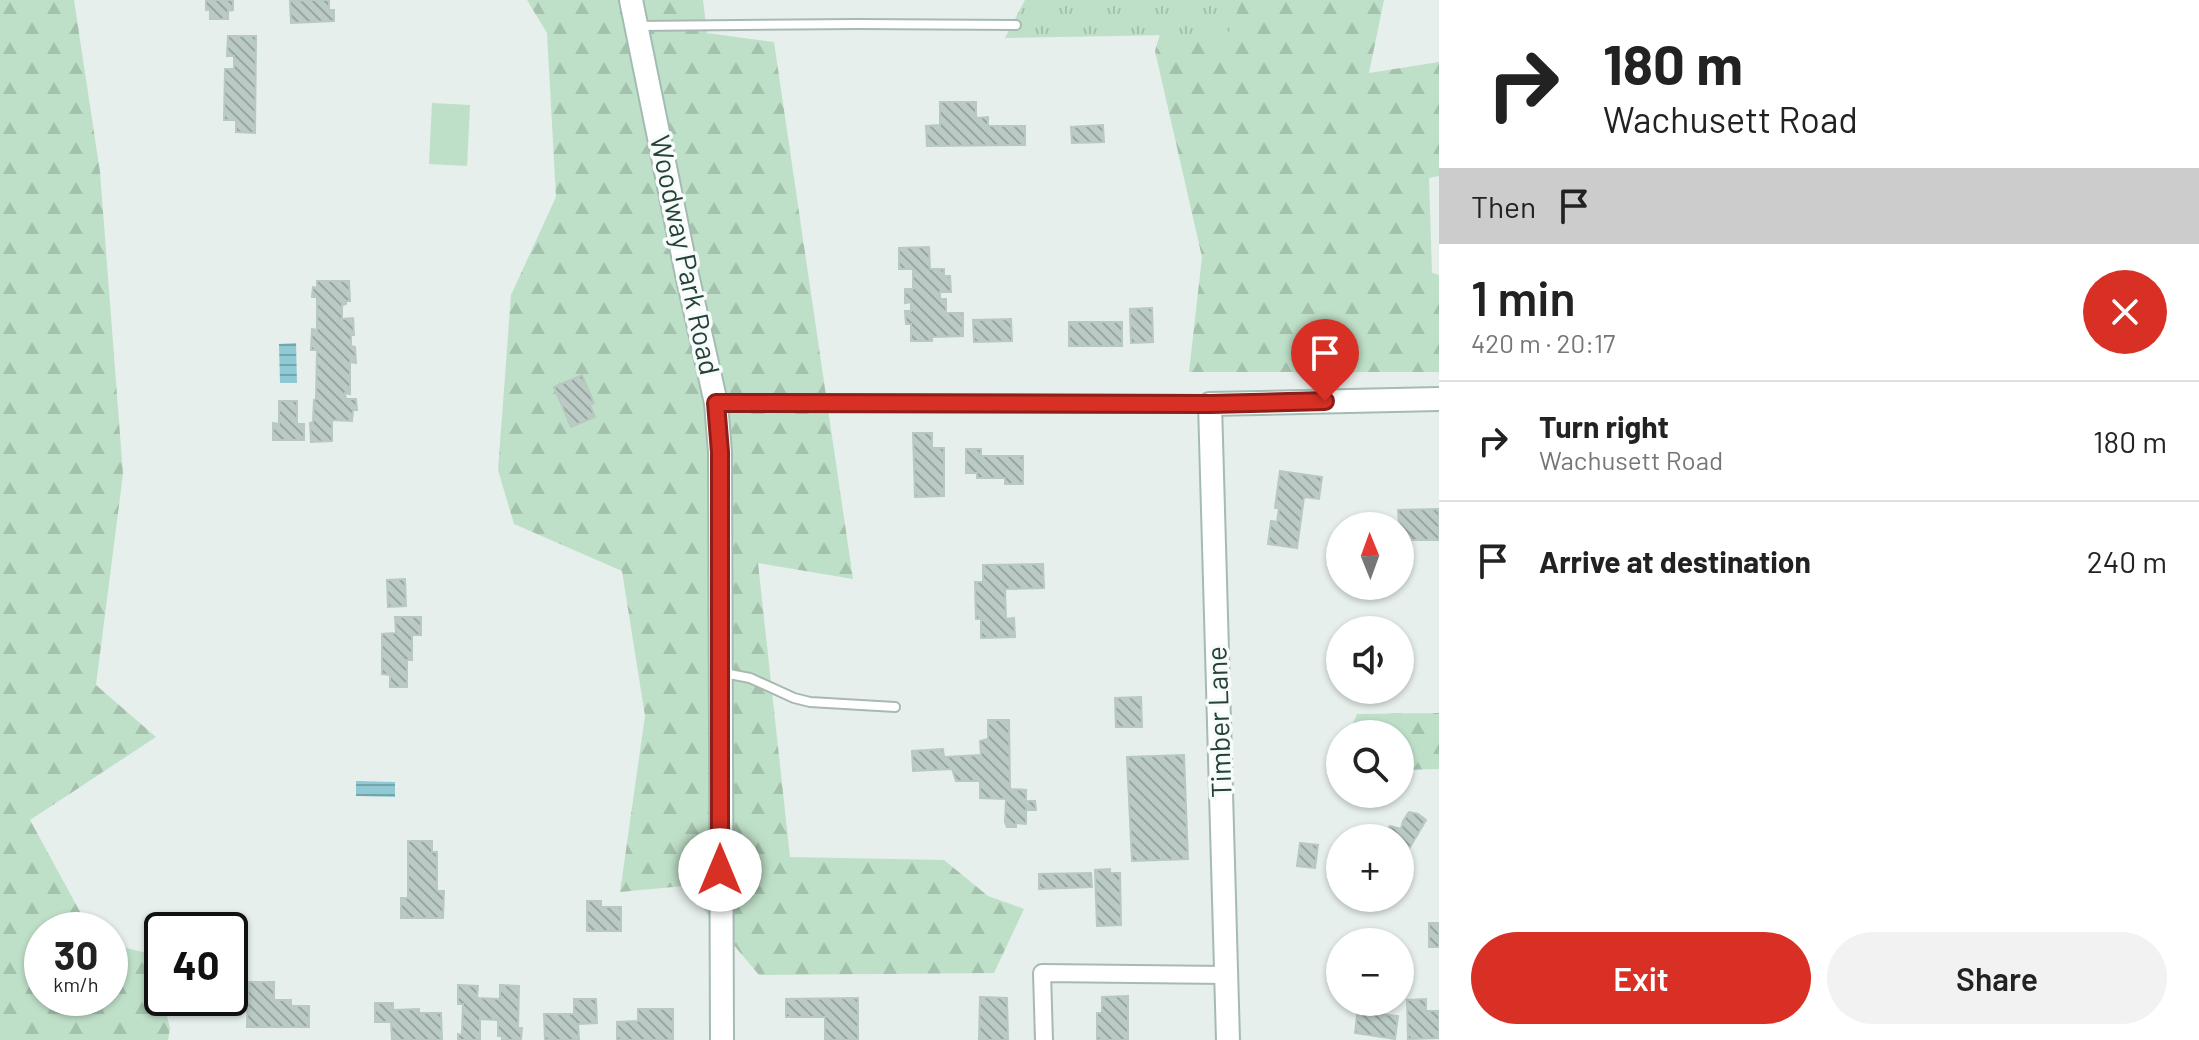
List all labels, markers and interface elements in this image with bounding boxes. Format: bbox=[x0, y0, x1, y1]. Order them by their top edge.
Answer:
text: 180 m bbox=[1603, 29, 1743, 96]
icon: right bbox=[1471, 32, 1575, 136]
text: Wachusett Road bbox=[1603, 97, 1858, 140]
street label: Woodway Park Road bbox=[644, 132, 728, 378]
icon: arrive bbox=[1552, 184, 1596, 228]
text: Then bbox=[1471, 188, 1536, 224]
text: 1 min bbox=[1471, 268, 1576, 326]
button: close bbox=[2083, 270, 2167, 354]
pin bbox=[1291, 319, 1359, 401]
text: 420 m · 20:17 bbox=[1471, 327, 1615, 358]
icon: arrive bbox=[1303, 331, 1347, 375]
text: Turn right bbox=[1539, 408, 1669, 444]
icon: right bbox=[1471, 419, 1515, 463]
text: 180 m bbox=[2093, 423, 2167, 459]
text: Wachusett Road bbox=[1539, 444, 1723, 475]
north arrow bbox=[1326, 512, 1414, 600]
map controls bbox=[1326, 512, 1414, 1016]
icon: arrive bbox=[1471, 539, 1515, 583]
text: Arrive at destination bbox=[1539, 543, 1811, 579]
text: 240 m bbox=[2087, 543, 2167, 579]
button: sound bbox=[1326, 616, 1414, 704]
street label: Timber Lane bbox=[1198, 646, 1238, 798]
button: search bbox=[1326, 720, 1414, 808]
button: + bbox=[1326, 824, 1414, 912]
position arrow bbox=[678, 828, 762, 912]
speed limit sign: 40 bbox=[144, 912, 248, 1016]
button: − bbox=[1326, 928, 1414, 1016]
text: 30 bbox=[54, 930, 98, 978]
button: Exit bbox=[1471, 932, 1811, 1024]
button: Share bbox=[1827, 932, 2167, 1024]
text: km/h bbox=[53, 972, 99, 996]

